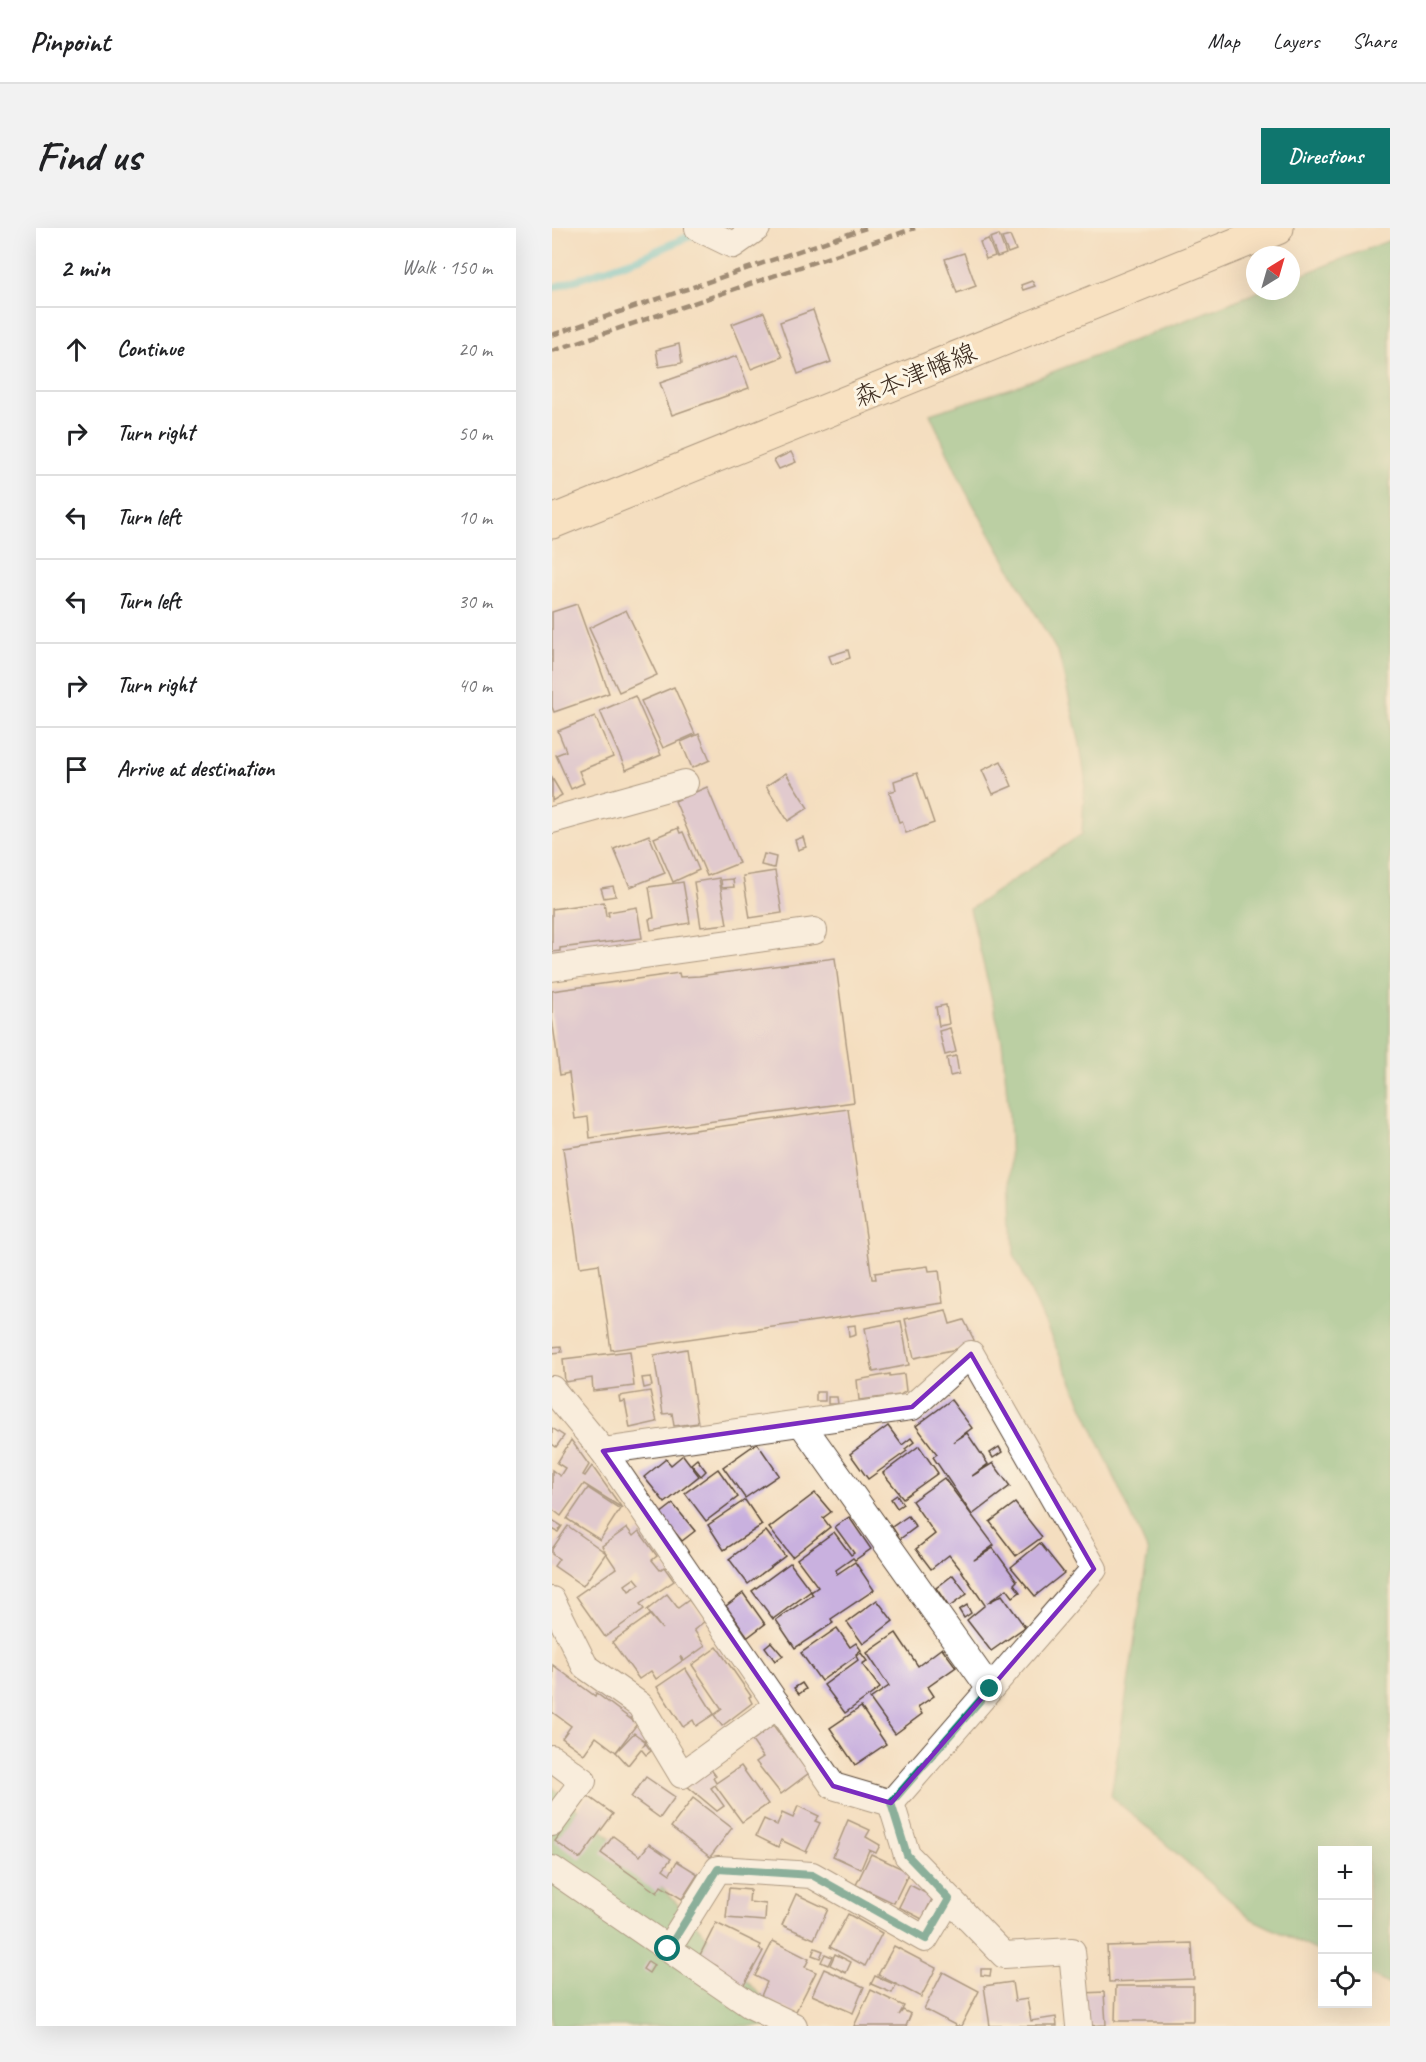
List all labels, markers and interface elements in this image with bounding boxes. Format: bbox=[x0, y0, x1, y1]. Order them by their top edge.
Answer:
text: Pinpoint bbox=[30, 24, 110, 59]
text: Map bbox=[1207, 28, 1240, 54]
text: Layers bbox=[1273, 28, 1319, 54]
text: Share bbox=[1352, 28, 1396, 54]
button: Directions bbox=[1261, 128, 1390, 184]
text: Find us bbox=[36, 130, 141, 183]
north arrow bbox=[1246, 246, 1300, 300]
text: 2 min bbox=[60, 251, 110, 284]
text: Walk · 150 m bbox=[402, 255, 492, 280]
icon: ahead bbox=[60, 333, 93, 366]
text: Continue bbox=[117, 335, 183, 363]
street label: 森本津幡線 bbox=[849, 335, 981, 415]
text: 20 m bbox=[458, 337, 492, 362]
icon: right bbox=[60, 417, 93, 450]
text: Turn right bbox=[117, 419, 194, 447]
text: 50 m bbox=[458, 421, 492, 446]
icon: left bbox=[60, 501, 93, 534]
text: Turn left bbox=[117, 503, 181, 531]
text: 10 m bbox=[458, 505, 492, 530]
icon: left bbox=[60, 585, 93, 618]
text: Turn left bbox=[117, 587, 181, 615]
text: 30 m bbox=[458, 589, 492, 614]
icon: right bbox=[60, 669, 93, 702]
text: Turn right bbox=[117, 671, 194, 699]
text: 40 m bbox=[458, 673, 492, 698]
icon: arrive bbox=[60, 753, 93, 786]
text: Arrive at destination bbox=[117, 755, 274, 783]
route end bbox=[976, 1675, 1002, 1701]
map controls bbox=[1318, 1846, 1372, 2008]
button: + bbox=[1318, 1846, 1372, 1900]
button: − bbox=[1318, 1900, 1372, 1954]
route start bbox=[654, 1935, 680, 1961]
button: locate bbox=[1318, 1954, 1372, 2008]

